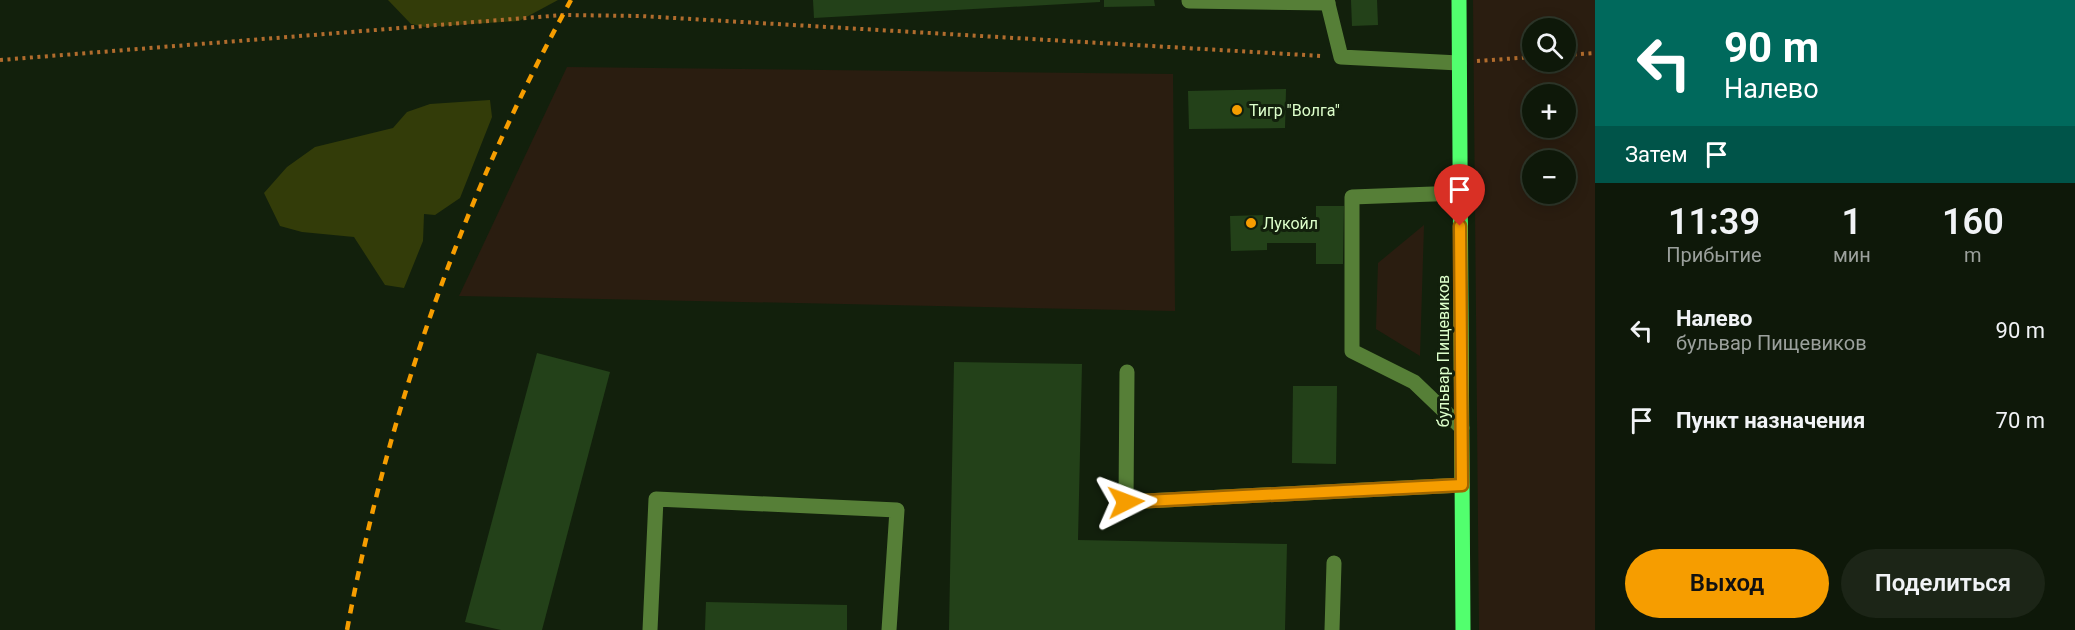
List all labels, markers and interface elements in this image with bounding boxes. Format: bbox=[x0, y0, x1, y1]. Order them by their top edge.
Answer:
map controls bbox=[1522, 18, 1576, 204]
button: search bbox=[1522, 18, 1576, 72]
text: 90 m bbox=[1724, 23, 1819, 72]
icon: left bbox=[1625, 24, 1703, 102]
text: Налево bbox=[1724, 73, 1819, 105]
button: + bbox=[1522, 84, 1576, 138]
place label: Тигр "Волга" bbox=[1249, 101, 1340, 120]
marker: Тигр "Волга" bbox=[1230, 103, 1244, 117]
icon: arrive bbox=[1700, 138, 1733, 171]
text: Затем bbox=[1625, 142, 1688, 167]
button: − bbox=[1522, 150, 1576, 204]
pin bbox=[1434, 164, 1485, 226]
icon: arrive bbox=[1443, 173, 1476, 206]
text: 11:39 bbox=[1668, 201, 1760, 243]
text: 1 bbox=[1842, 201, 1862, 243]
text: 160 bbox=[1942, 201, 2004, 243]
place label: Лукойл bbox=[1263, 214, 1318, 233]
marker: Лукойл bbox=[1244, 216, 1258, 230]
text: Прибытие bbox=[1666, 243, 1762, 267]
text: мин bbox=[1833, 243, 1871, 267]
text: m bbox=[1964, 243, 1982, 267]
street label: бульвар Пищевиков bbox=[1434, 275, 1453, 427]
text: Налево bbox=[1676, 306, 1753, 331]
icon: left bbox=[1625, 314, 1658, 347]
text: 90 m bbox=[1996, 318, 2045, 343]
text: бульвар Пищевиков bbox=[1676, 331, 1867, 355]
icon: arrive bbox=[1625, 404, 1658, 437]
text: Пункт назначения bbox=[1676, 408, 1865, 433]
text: 70 m bbox=[1996, 408, 2045, 433]
position arrow bbox=[1094, 470, 1158, 534]
button: Выход bbox=[1625, 549, 1829, 618]
button: Поделиться bbox=[1841, 549, 2045, 618]

